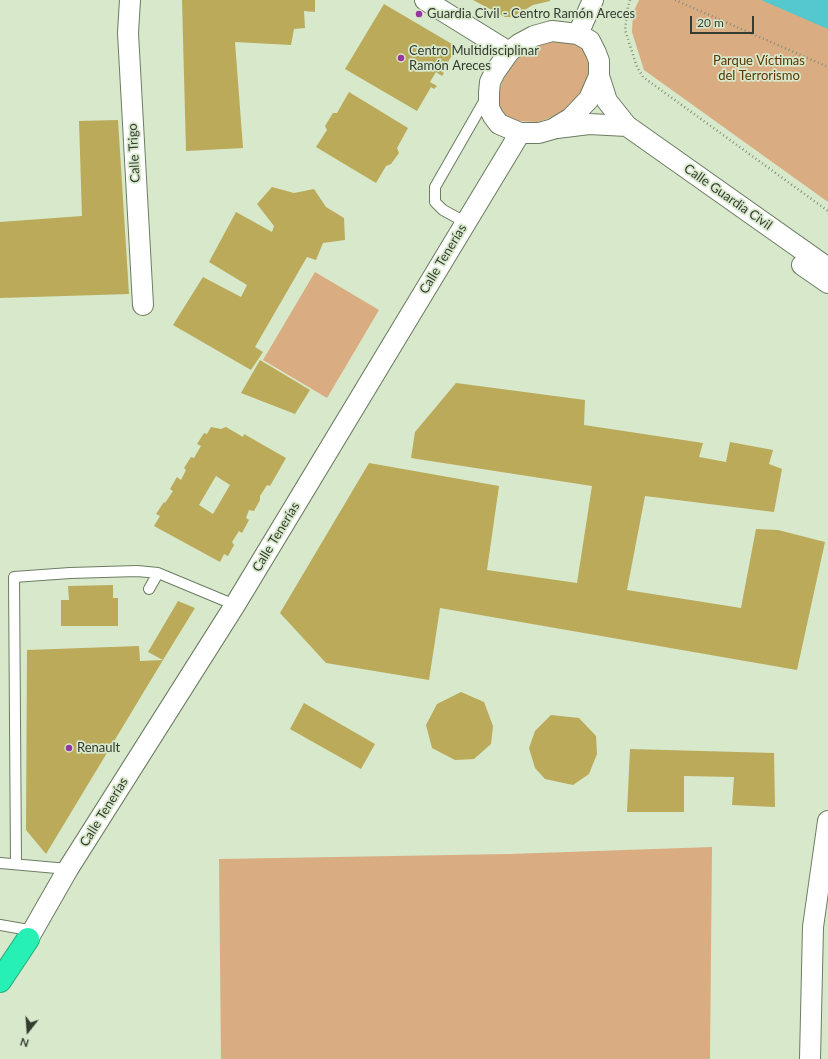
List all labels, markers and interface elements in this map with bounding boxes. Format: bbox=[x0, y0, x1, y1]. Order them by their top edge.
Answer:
place label: Guardia Civil - Centro Ramón Areces bbox=[427, 6, 635, 22]
scale bar bbox=[692, 8, 756, 34]
marker: Guardia Civil - Centro Ramón Areces bbox=[414, 9, 424, 19]
text: 20 m bbox=[697, 15, 724, 30]
place label: Centro Multidisciplinar Ramón Areces bbox=[409, 43, 539, 74]
marker: Centro Multidisciplinar Ramón Areces bbox=[396, 53, 406, 63]
park label: Parque Víctimas del Terrorismo bbox=[713, 53, 805, 84]
street label: Calle Trigo bbox=[125, 123, 143, 183]
street label: Calle Guardia Civil bbox=[681, 161, 775, 233]
street label: Calle Tenerías bbox=[416, 221, 470, 297]
street label: Calle Tenerías bbox=[249, 499, 303, 575]
place label: Renault bbox=[77, 740, 120, 756]
marker: Renault bbox=[64, 743, 74, 753]
street label: Calle Tenerías bbox=[77, 775, 131, 849]
north arrow bbox=[8, 1011, 48, 1051]
text: N bbox=[18, 1035, 30, 1050]

